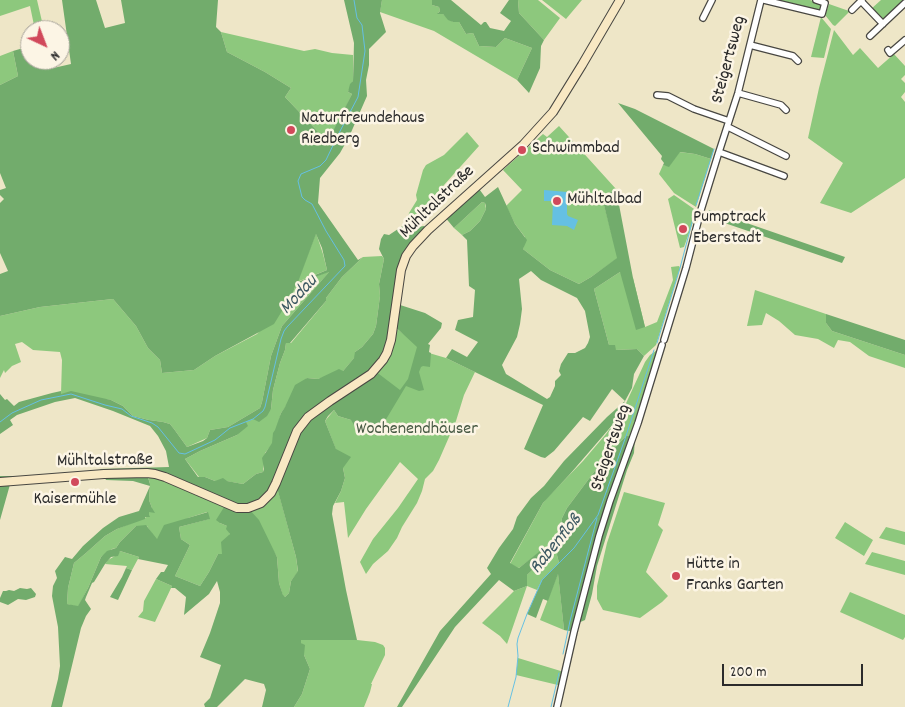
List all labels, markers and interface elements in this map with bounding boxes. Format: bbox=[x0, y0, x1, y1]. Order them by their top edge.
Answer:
street label: Steigertsweg bbox=[708, 14, 752, 106]
north arrow bbox=[20, 20, 70, 70]
text: N bbox=[45, 46, 64, 65]
place label: Naturfreundehaus Riedberg bbox=[301, 109, 425, 152]
marker: Naturfreundehaus Riedberg bbox=[285, 124, 297, 136]
place label: Schwimmbad bbox=[532, 139, 620, 161]
marker: Schwimmbad bbox=[516, 144, 528, 156]
street label: Mühltalstraße bbox=[396, 162, 480, 244]
place label: Mühltalbad bbox=[567, 190, 642, 212]
marker: Mühltalbad bbox=[551, 195, 563, 207]
place label: Pumptrack Eberstadt bbox=[693, 208, 766, 250]
marker: Pumptrack Eberstadt bbox=[677, 223, 689, 235]
water label: Modau bbox=[276, 272, 324, 320]
street label: Steigertsweg bbox=[587, 402, 637, 494]
park label: Wochenendhäuser bbox=[356, 420, 478, 442]
street label: Mühltalstraße bbox=[57, 450, 153, 474]
marker: Kaisermühle bbox=[69, 476, 81, 488]
place label: Kaisermühle bbox=[34, 490, 116, 512]
water label: Rabenfloß bbox=[526, 510, 588, 580]
place label: Hütte in Franks Garten bbox=[686, 555, 784, 598]
marker: Hütte in Franks Garten bbox=[670, 570, 682, 582]
scale bar bbox=[725, 654, 866, 686]
text: 200 m bbox=[730, 662, 767, 684]

